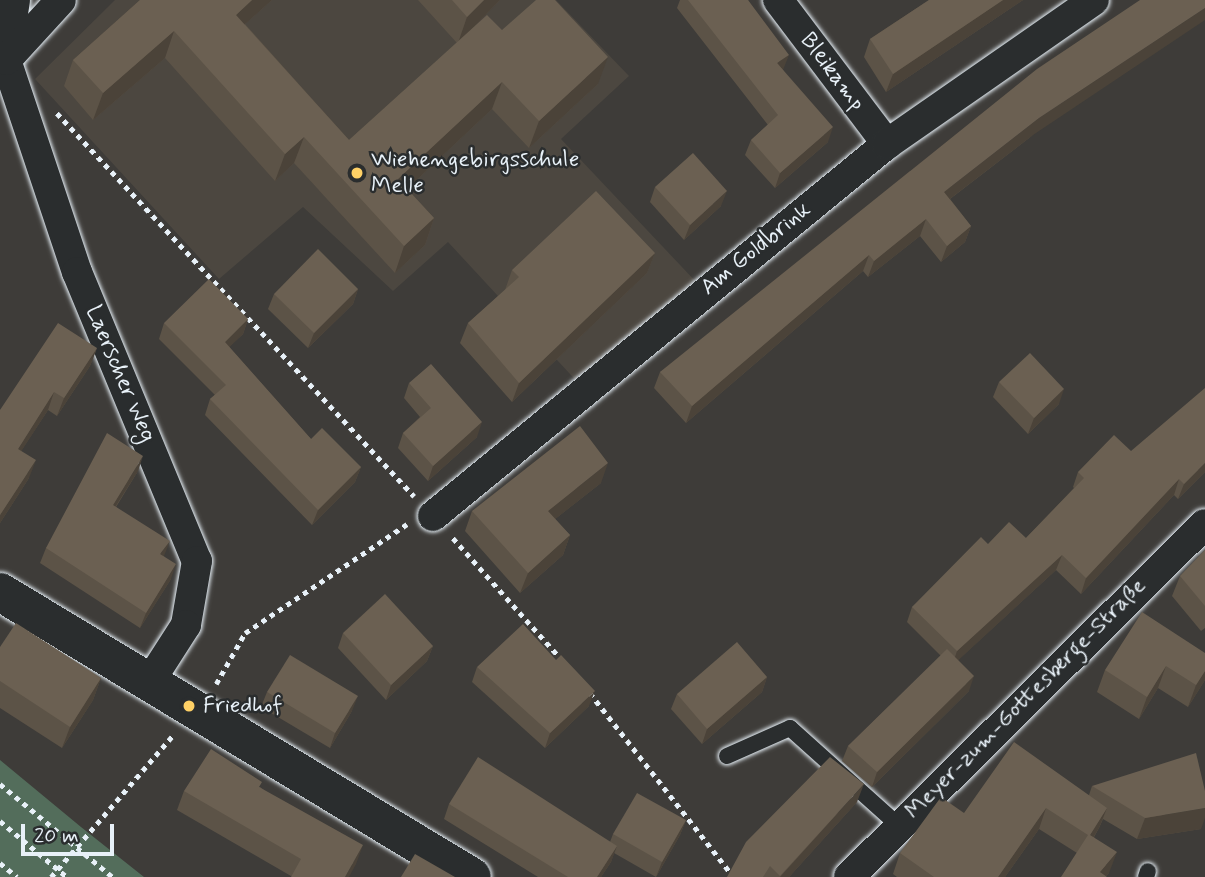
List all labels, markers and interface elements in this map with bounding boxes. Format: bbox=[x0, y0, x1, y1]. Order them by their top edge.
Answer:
street label: Bleikamp bbox=[794, 27, 870, 117]
place label: Wiehengebirgsschule Melle bbox=[371, 146, 579, 200]
marker: Wiehengebirgsschule Melle bbox=[349, 165, 365, 181]
street label: Am Goldbrink bbox=[694, 195, 818, 303]
street label: Laerscher Weg bbox=[79, 301, 161, 447]
street label: Meyer-zum-Gottesberge-Straße bbox=[900, 573, 1152, 825]
place label: Friedhof bbox=[203, 692, 282, 720]
marker: Friedhof bbox=[181, 698, 197, 714]
scale bar bbox=[24, 810, 117, 854]
text: 20 m bbox=[34, 822, 79, 850]

